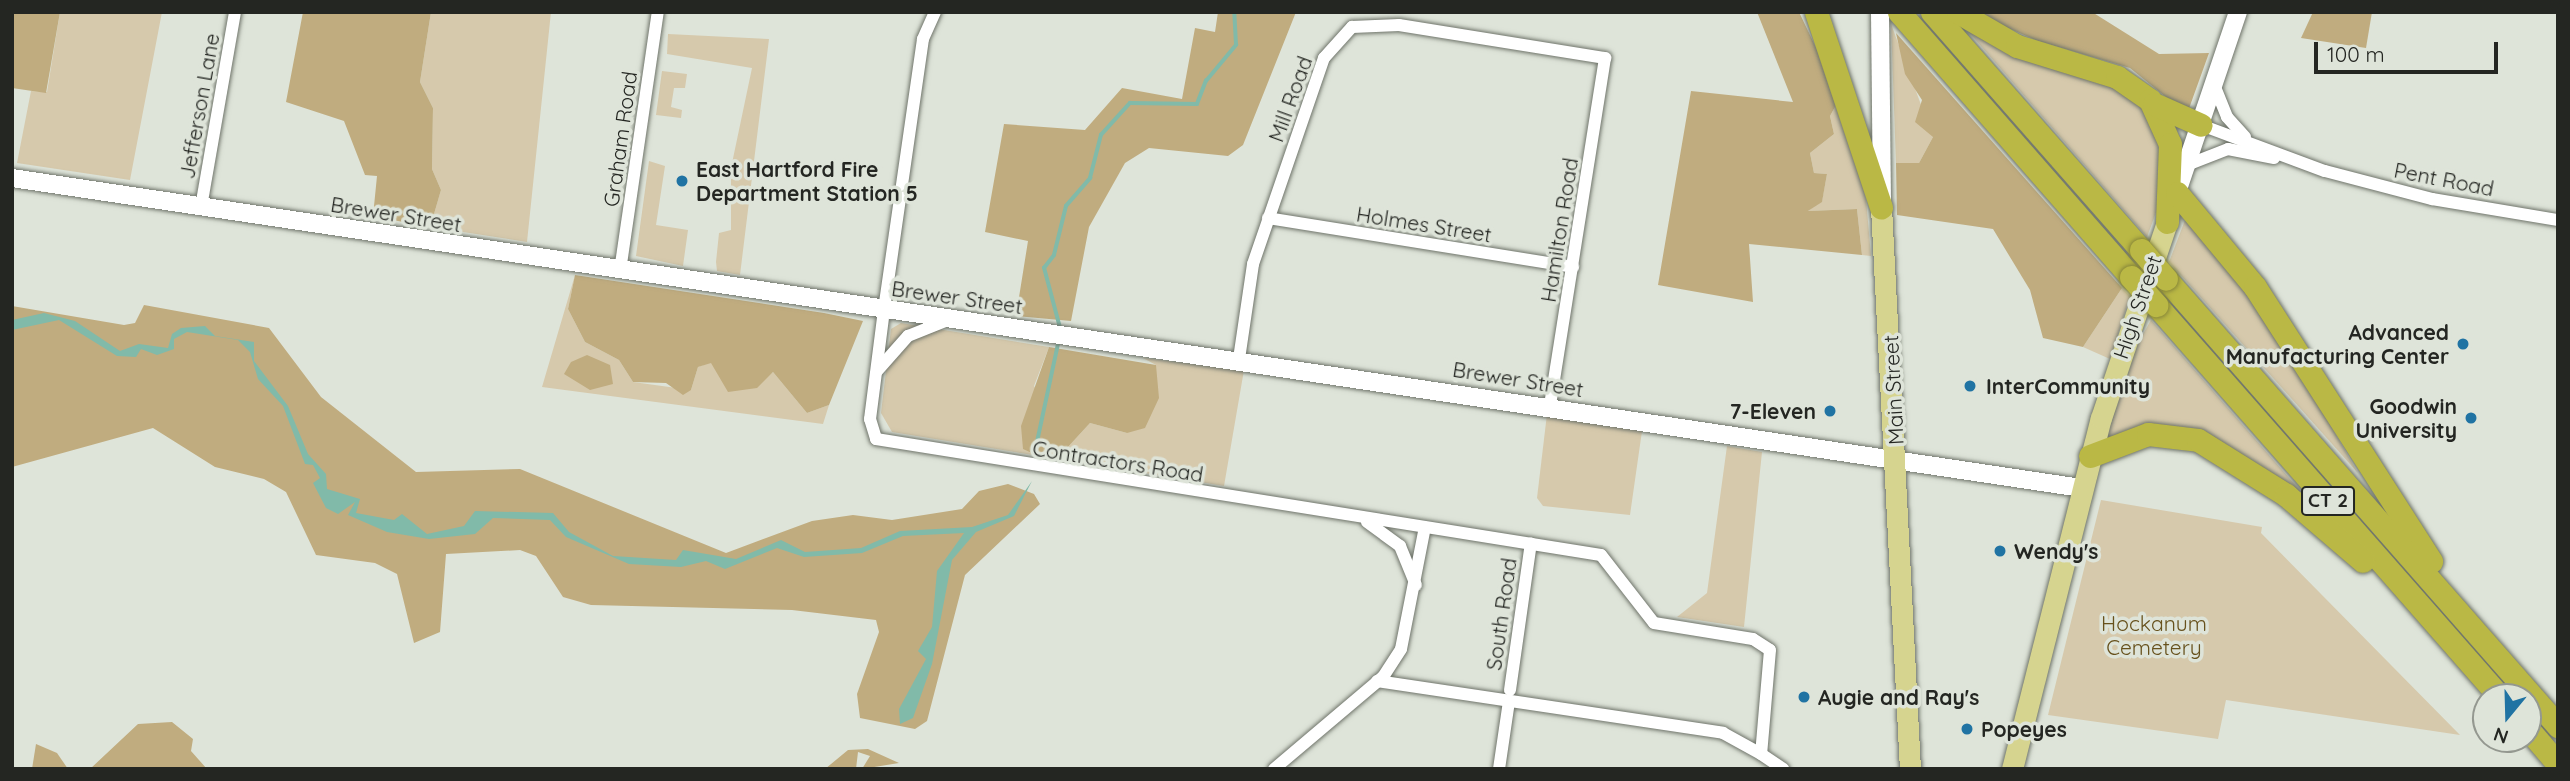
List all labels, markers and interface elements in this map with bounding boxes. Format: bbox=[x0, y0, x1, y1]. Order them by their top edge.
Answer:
scale bar bbox=[2318, 28, 2502, 72]
street label: Jefferson Lane bbox=[174, 31, 224, 181]
text: 100 m bbox=[2327, 41, 2385, 67]
street label: Mill Road bbox=[1263, 53, 1317, 145]
street label: Graham Road bbox=[598, 70, 642, 208]
place label: East Hartford Fire Department Station 5 bbox=[696, 156, 918, 206]
street label: Hamilton Road bbox=[1535, 156, 1583, 304]
street label: Pent Road bbox=[2392, 157, 2496, 201]
marker: East Hartford Fire Department Station 5 bbox=[674, 173, 690, 189]
street label: Brewer Street bbox=[329, 191, 463, 237]
street label: Holmes Street bbox=[1355, 201, 1493, 247]
street label: High Street bbox=[2108, 252, 2166, 362]
street label: Brewer Street bbox=[890, 275, 1024, 319]
place label: Advanced Manufacturing Center bbox=[2226, 319, 2449, 369]
street label: Main Street bbox=[1878, 334, 1908, 446]
marker: Advanced Manufacturing Center bbox=[2455, 336, 2471, 352]
street label: Brewer Street bbox=[1451, 356, 1585, 402]
place label: InterCommunity bbox=[1986, 373, 2150, 399]
marker: InterCommunity bbox=[1960, 376, 1980, 396]
place label: Goodwin University bbox=[2356, 393, 2457, 443]
place label: 7-Eleven bbox=[1730, 398, 1816, 424]
marker: 7-Eleven bbox=[1822, 403, 1838, 419]
marker: Goodwin University bbox=[2463, 410, 2479, 426]
street label: Contractors Road bbox=[1031, 435, 1205, 487]
road number: CT 2 bbox=[2300, 486, 2356, 516]
place label: Wendy's bbox=[2014, 538, 2098, 564]
marker: Wendy's bbox=[1992, 543, 2008, 559]
street label: South Road bbox=[1481, 556, 1521, 672]
park label: Hockanum Cemetery bbox=[2101, 610, 2207, 660]
north arrow bbox=[2472, 683, 2542, 753]
place label: Augie and Ray's bbox=[1818, 684, 1979, 710]
marker: Augie and Ray's bbox=[1796, 689, 1812, 705]
place label: Popeyes bbox=[1981, 716, 2067, 742]
marker: Popeyes bbox=[1959, 721, 1975, 737]
text: N bbox=[2490, 722, 2511, 750]

